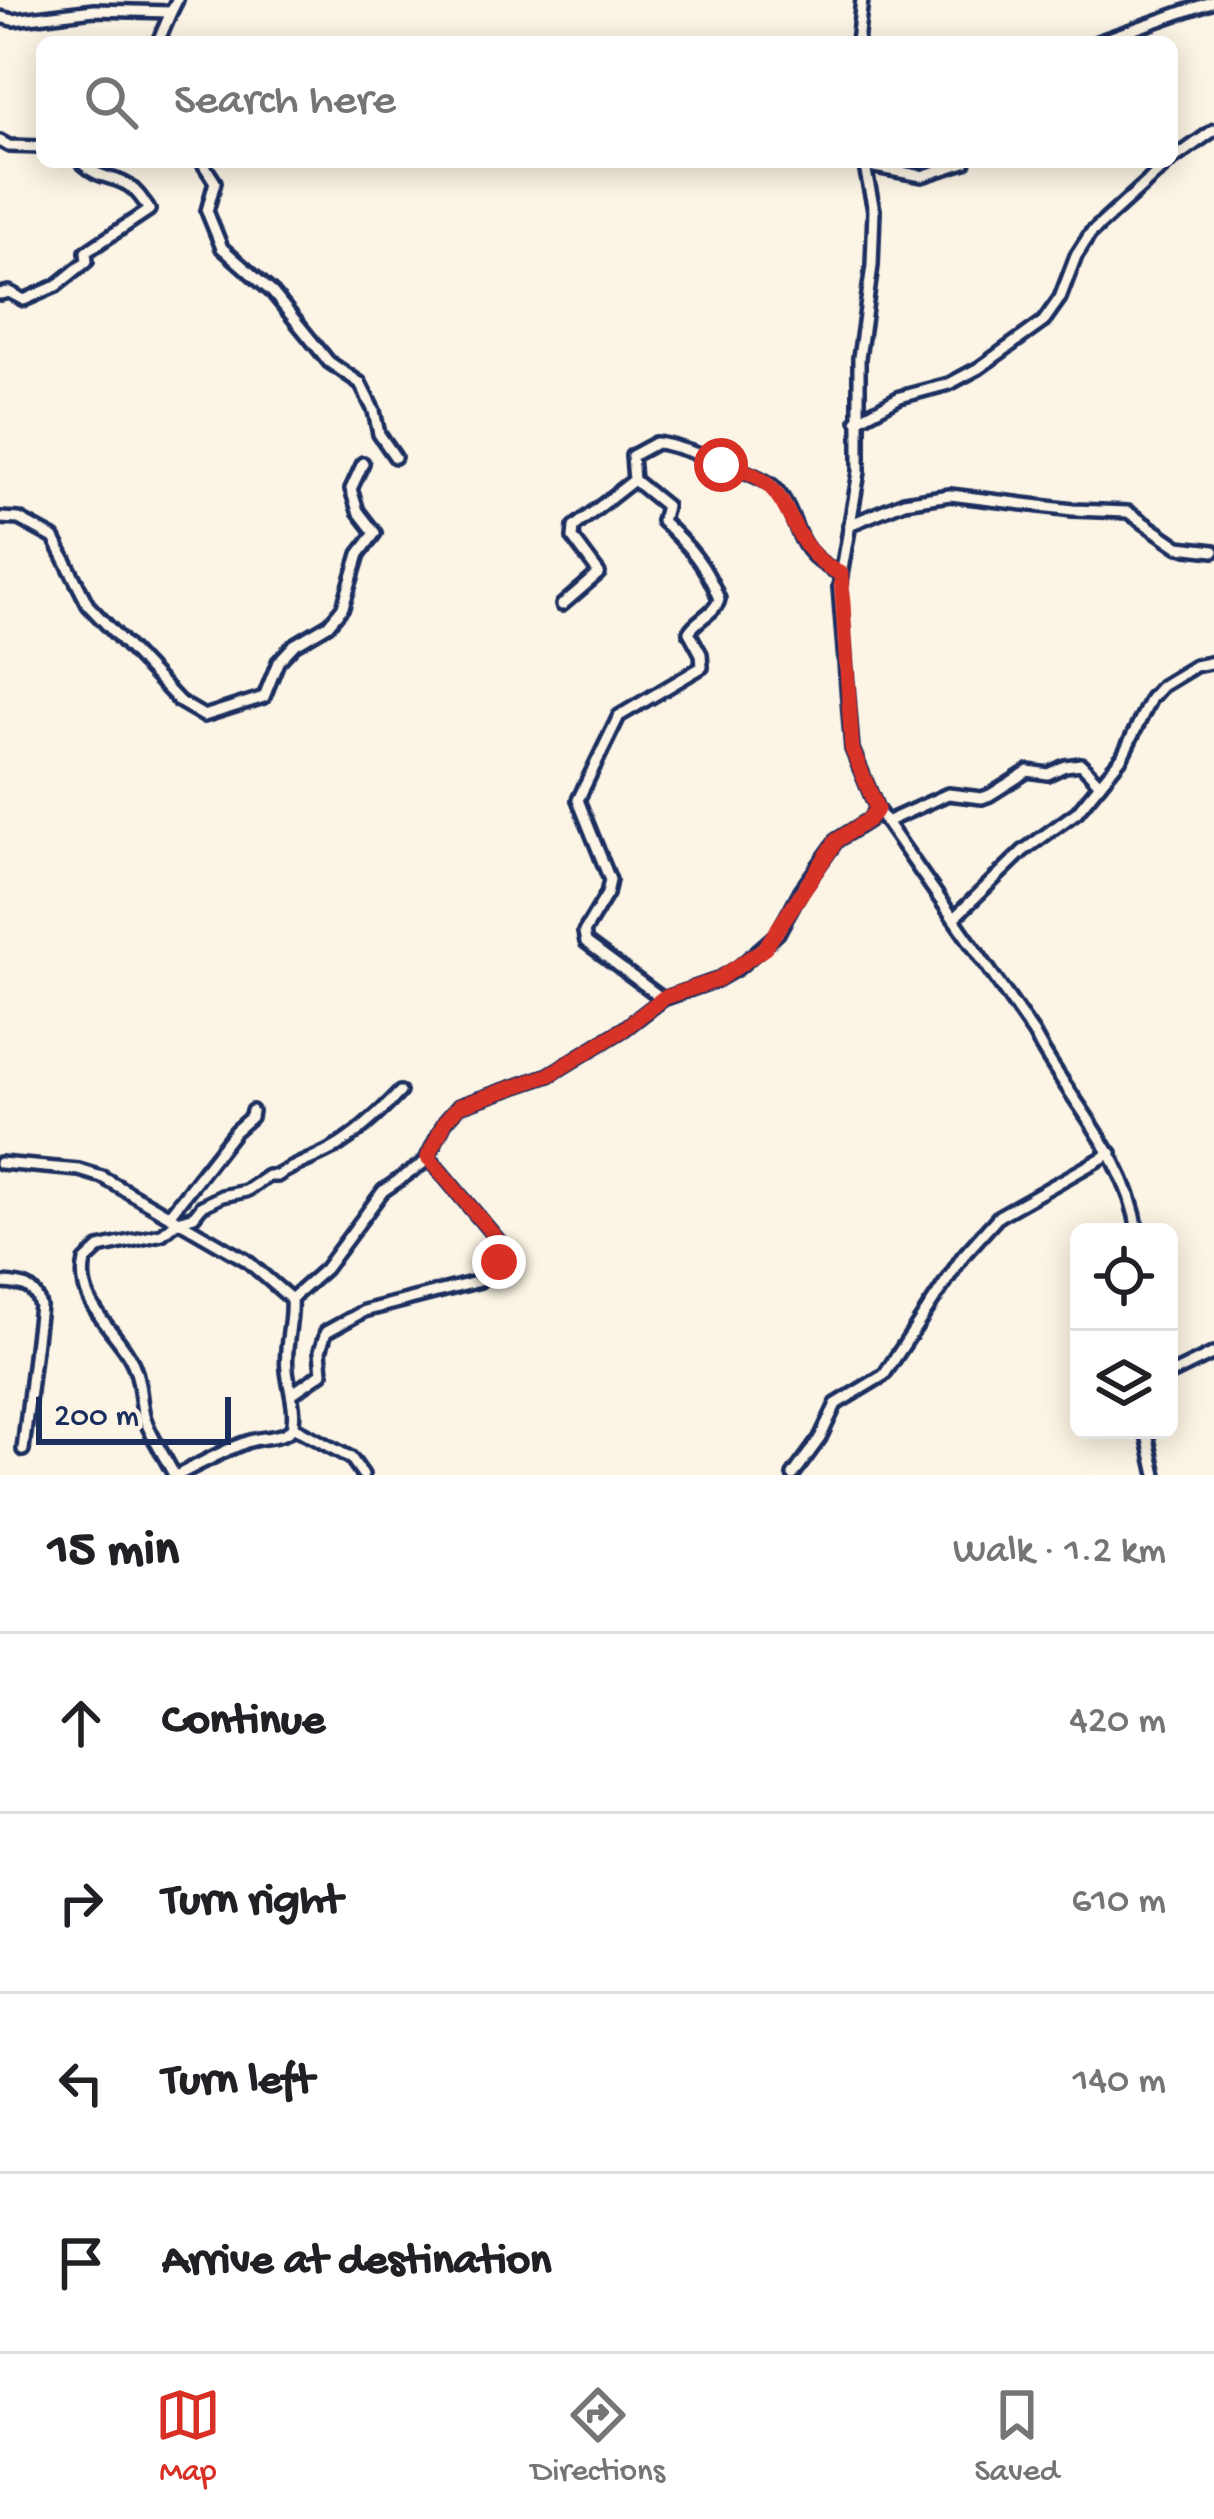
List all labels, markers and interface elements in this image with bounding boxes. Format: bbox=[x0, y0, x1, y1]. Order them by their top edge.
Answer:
search box bbox=[36, 36, 1178, 168]
icon: search bbox=[78, 69, 144, 135]
text: Search here bbox=[174, 76, 396, 129]
route start bbox=[694, 438, 748, 492]
map controls bbox=[1070, 1223, 1178, 1439]
button: locate bbox=[1070, 1223, 1178, 1331]
route end bbox=[472, 1235, 526, 1289]
button: layers bbox=[1070, 1331, 1178, 1439]
scale bar bbox=[36, 1391, 231, 1444]
text: 200 m bbox=[54, 1399, 139, 1437]
text: 15 min bbox=[48, 1523, 179, 1583]
text: Walk · 1.2 km bbox=[953, 1530, 1166, 1576]
icon: ahead bbox=[48, 1690, 114, 1756]
text: Continue bbox=[162, 1696, 325, 1749]
text: 420 m bbox=[1069, 1700, 1166, 1746]
icon: right bbox=[48, 1870, 114, 1936]
text: Turn right bbox=[162, 1876, 342, 1929]
text: 610 m bbox=[1071, 1880, 1166, 1926]
icon: left bbox=[48, 2050, 114, 2116]
text: Turn left bbox=[162, 2056, 314, 2109]
text: 140 m bbox=[1073, 2060, 1166, 2106]
icon: arrive bbox=[48, 2230, 114, 2296]
text: Arrive at destination bbox=[162, 2236, 551, 2289]
tab: Map bbox=[155, 2382, 221, 2492]
tab: Directions bbox=[531, 2382, 665, 2492]
tab: Saved bbox=[975, 2382, 1059, 2492]

